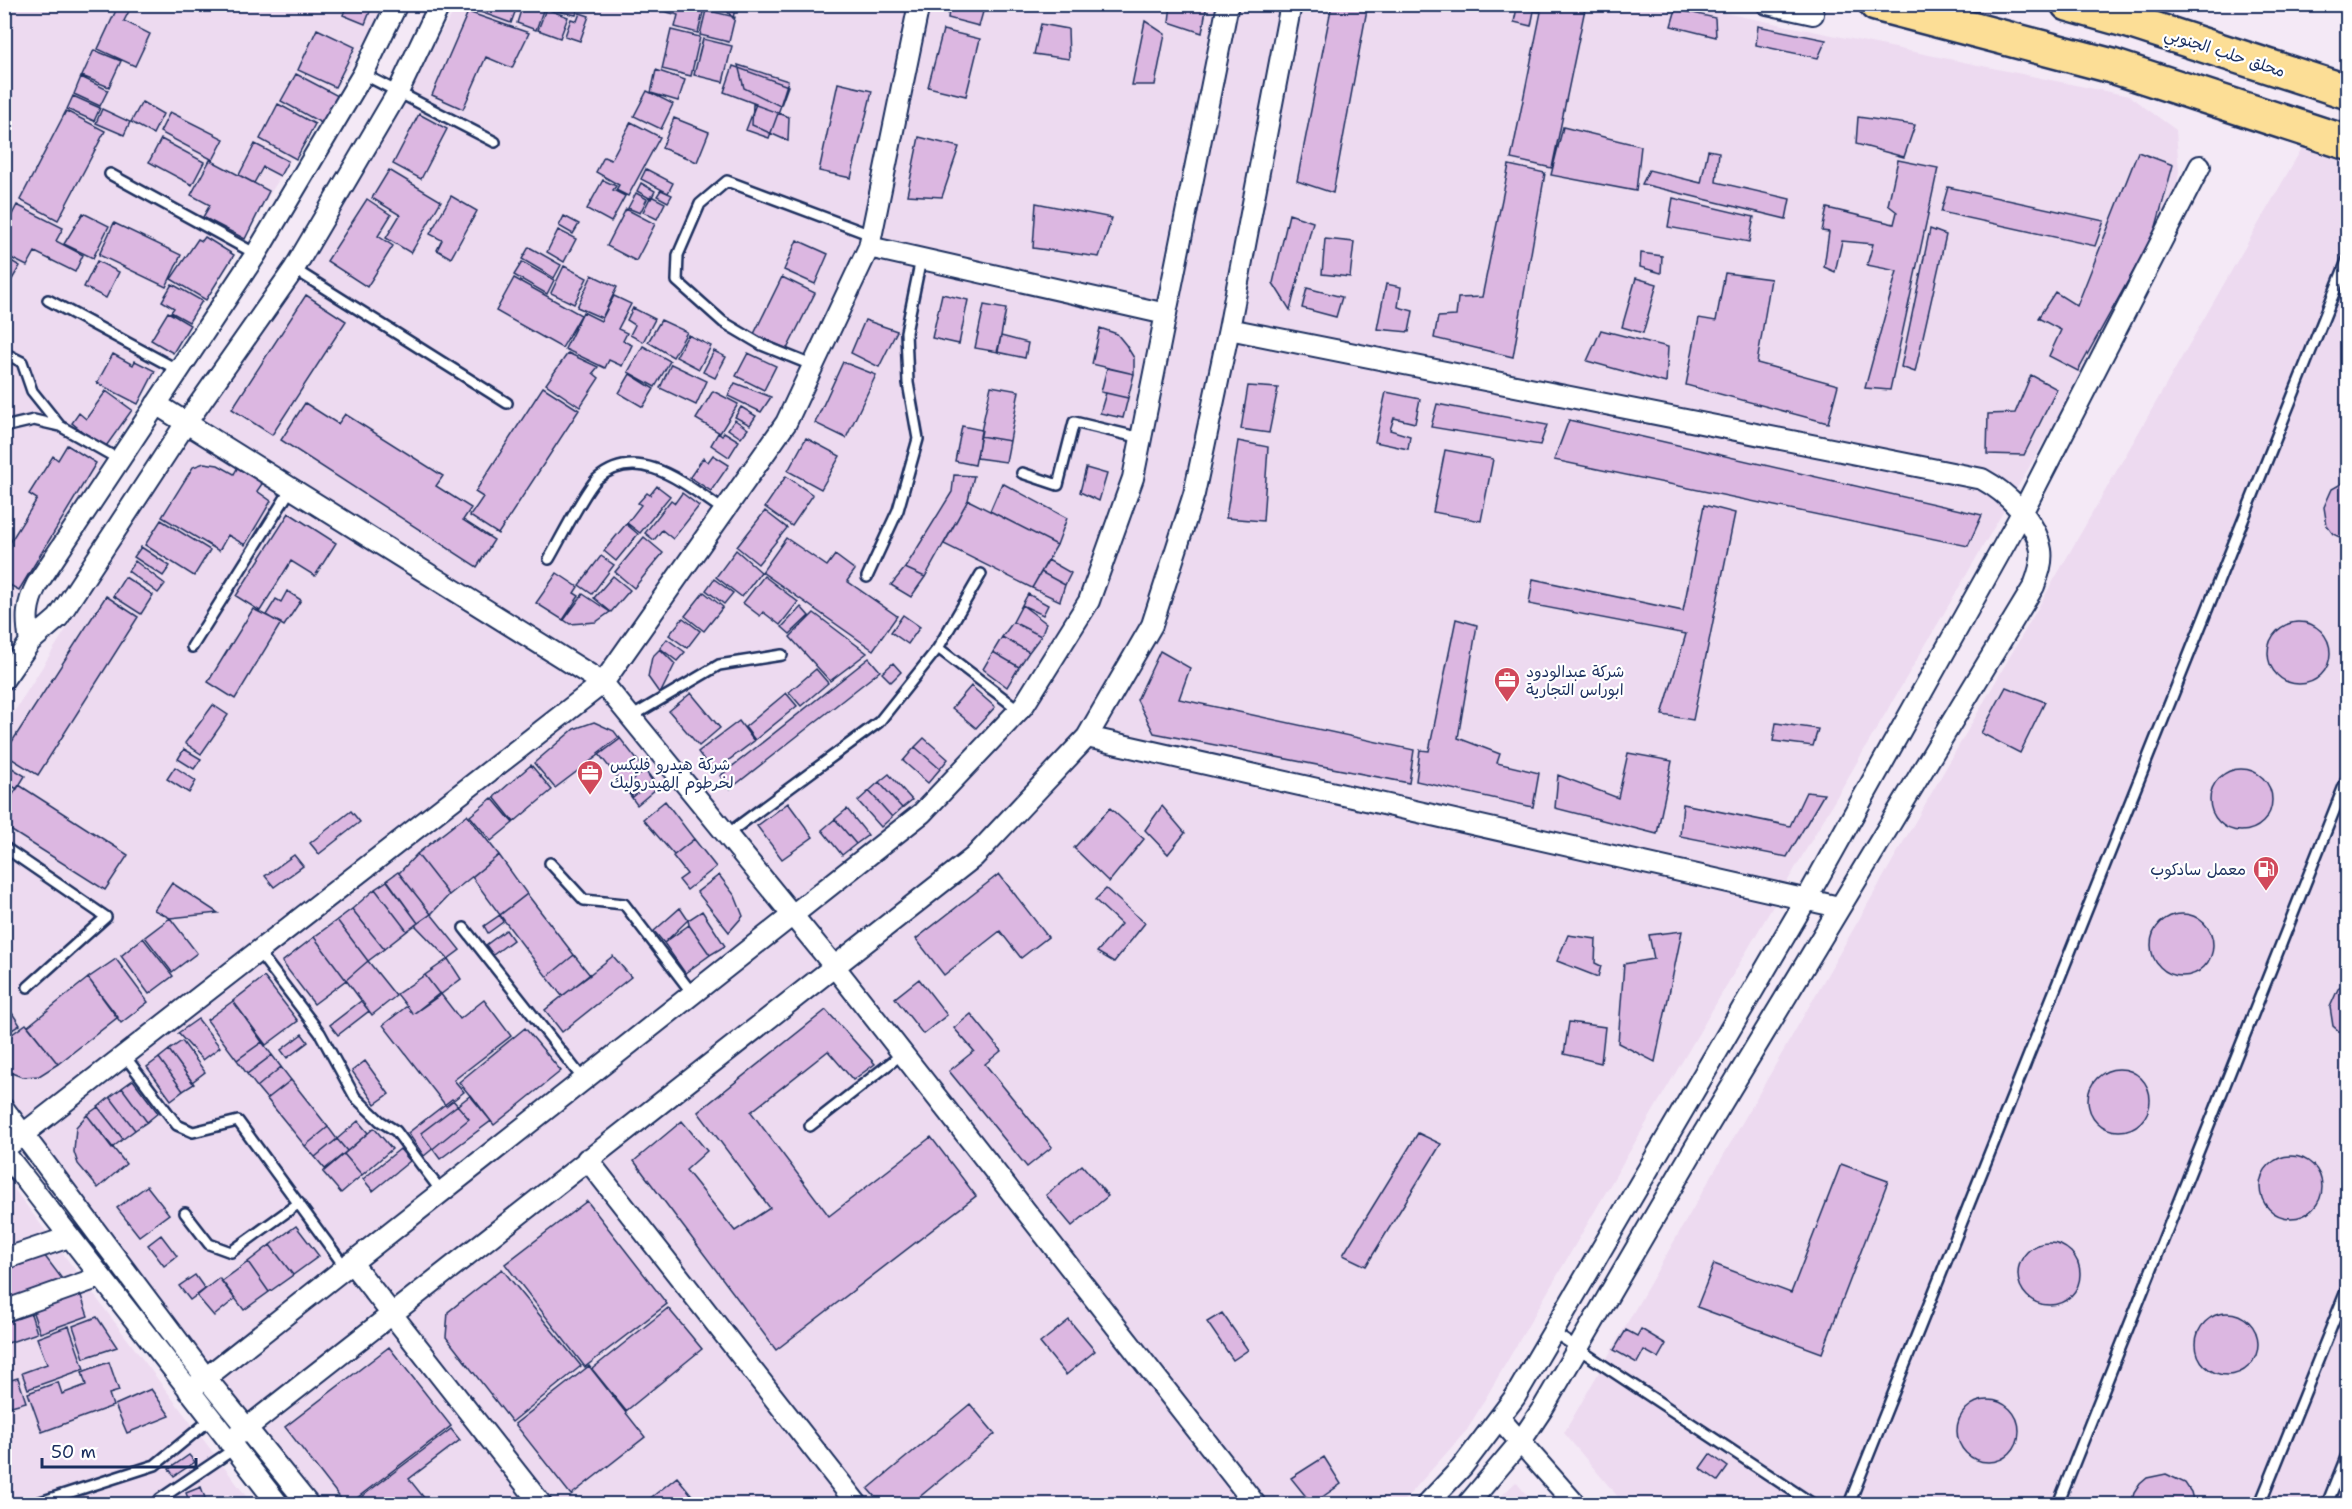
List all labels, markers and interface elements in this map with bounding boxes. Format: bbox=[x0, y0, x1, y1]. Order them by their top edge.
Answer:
street label: محلق حلب الجنوبي bbox=[2161, 23, 2288, 86]
place label: شركة عبدالودود ابوراس التجارية bbox=[1526, 661, 1624, 700]
office icon: شركة عبدالودود ابوراس التجارية bbox=[1492, 665, 1522, 703]
place label: شركة هيدرو فليكس لخرطوم الهيدروليك bbox=[610, 754, 734, 795]
office icon: شركة هيدرو فليكس لخرطوم الهيدروليك bbox=[575, 758, 605, 796]
fuel station icon: معمل سادكوب bbox=[2251, 854, 2281, 892]
place label: معمل سادكوب bbox=[2150, 859, 2246, 880]
scale bar bbox=[42, 1431, 196, 1469]
text: 50 m bbox=[51, 1440, 96, 1464]

